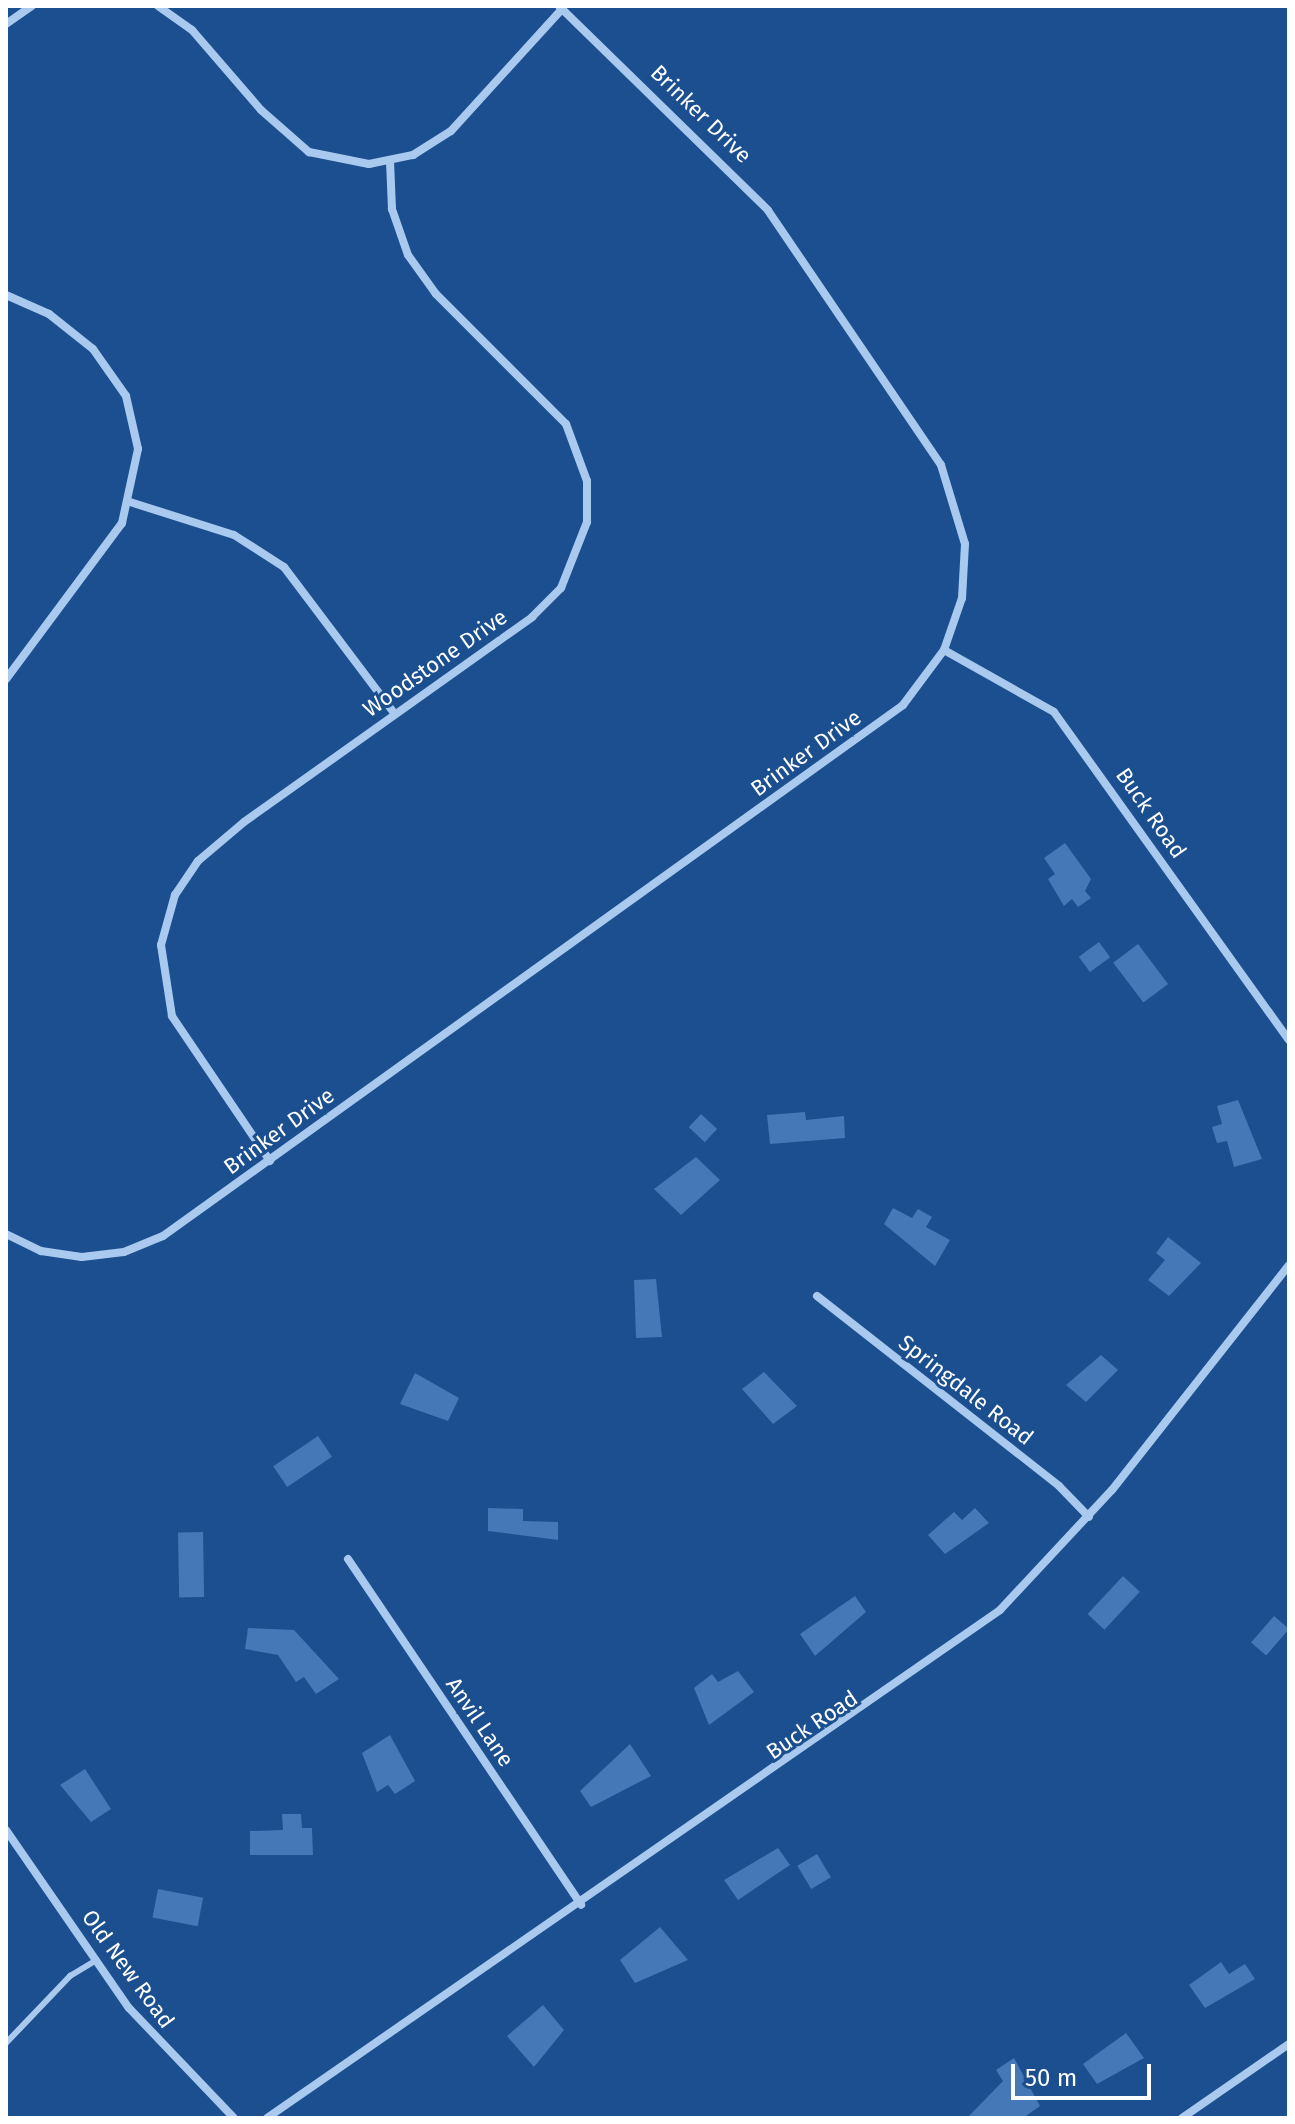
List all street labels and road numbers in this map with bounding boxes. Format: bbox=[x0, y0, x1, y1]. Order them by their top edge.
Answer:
street label: Brinker Drive bbox=[645, 59, 757, 169]
street label: Woodstone Drive bbox=[358, 603, 512, 723]
street label: Brinker Drive bbox=[746, 704, 866, 802]
street label: Buck Road bbox=[1110, 763, 1192, 863]
street label: Brinker Drive bbox=[219, 1082, 339, 1180]
street label: Springdale Road bbox=[893, 1329, 1039, 1451]
street label: Anvil Lane bbox=[440, 1672, 520, 1772]
street label: Buck Road bbox=[761, 1685, 863, 1765]
street label: Old New Road bbox=[76, 1905, 180, 2033]

